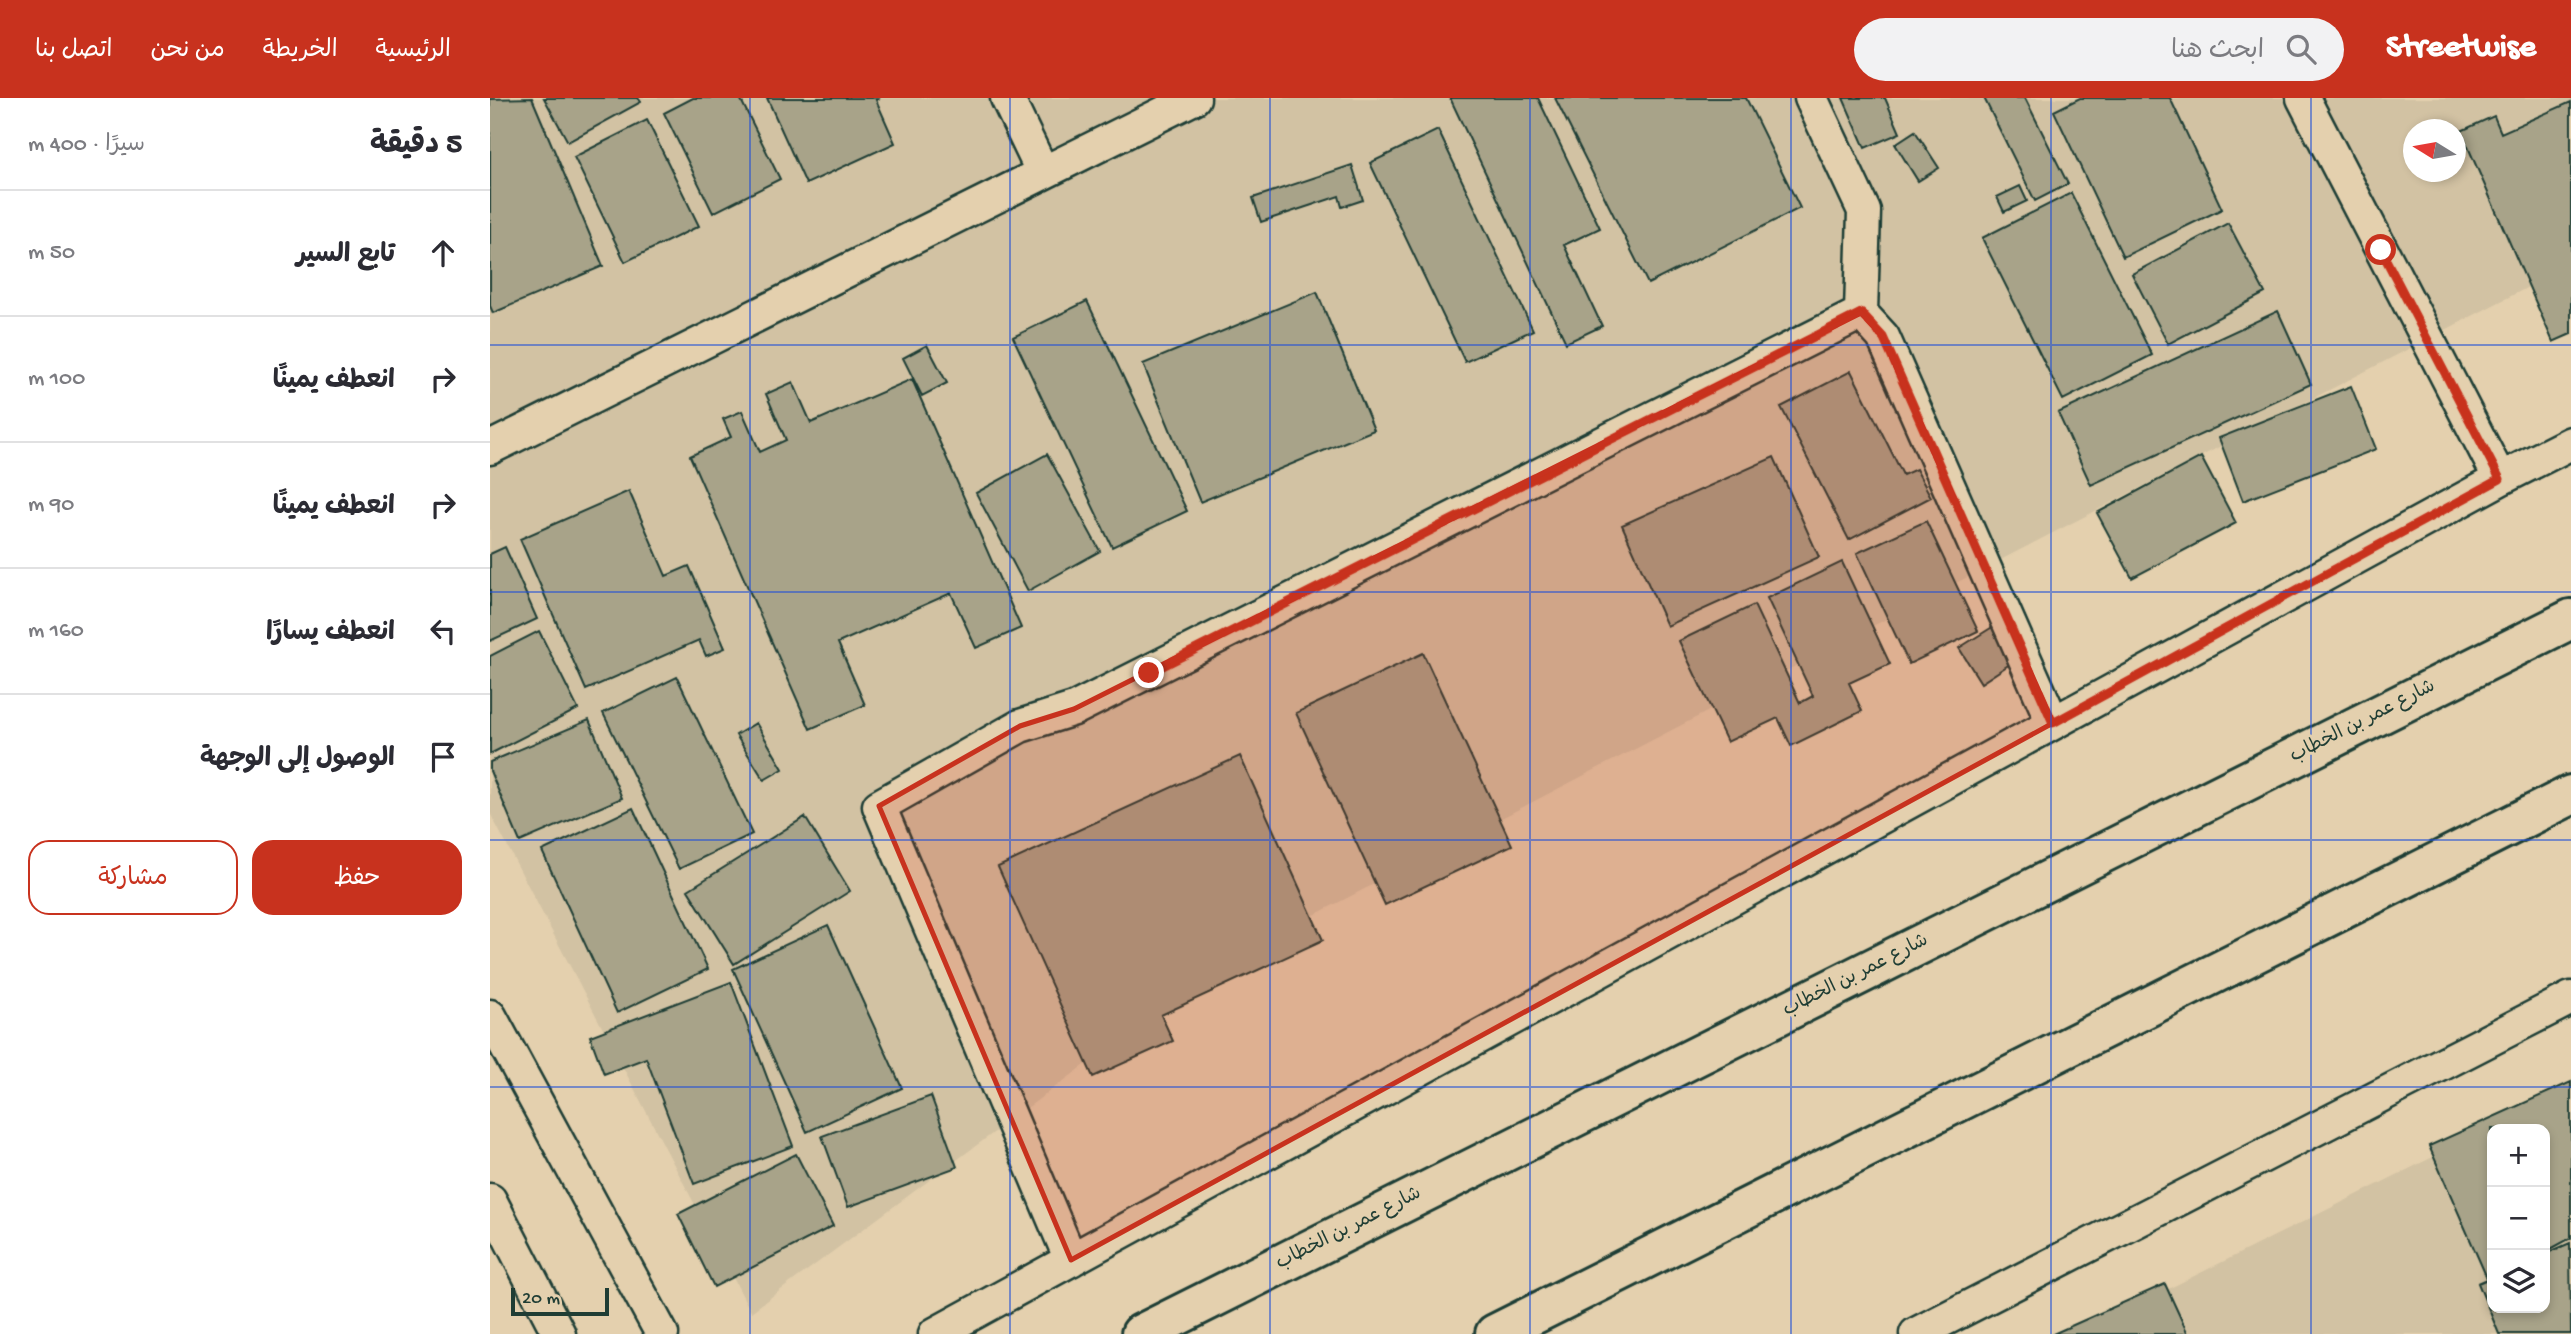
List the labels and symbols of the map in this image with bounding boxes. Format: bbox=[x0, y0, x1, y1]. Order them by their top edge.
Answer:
north arrow bbox=[2403, 119, 2466, 182]
route start bbox=[2365, 234, 2396, 265]
route end bbox=[1133, 657, 1164, 688]
street label: شارع عمر بن الخطاب bbox=[2286, 675, 2440, 769]
street label: شارع عمر بن الخطاب bbox=[1779, 929, 1933, 1023]
street label: شارع عمر بن الخطاب bbox=[1272, 1182, 1426, 1276]
scale bar bbox=[511, 1285, 609, 1317]

